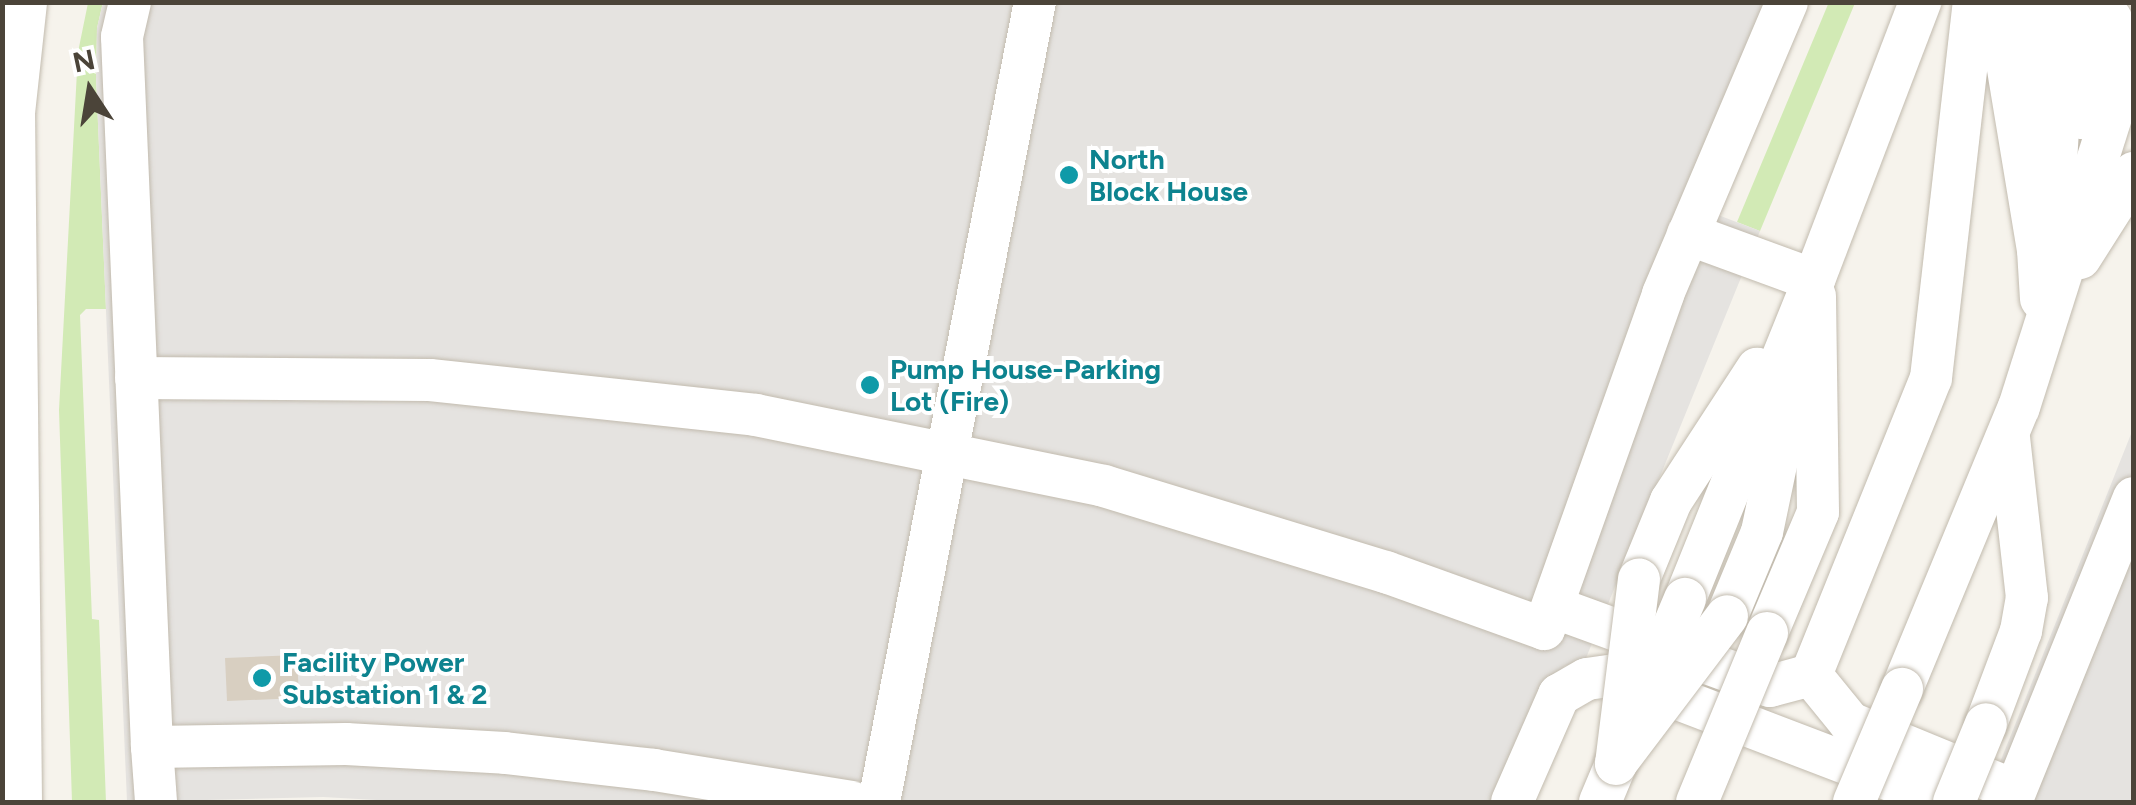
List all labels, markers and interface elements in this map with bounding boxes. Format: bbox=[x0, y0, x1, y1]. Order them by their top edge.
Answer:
north arrow bbox=[40, 40, 140, 140]
text: N bbox=[70, 42, 98, 80]
place label: North Block House bbox=[1089, 142, 1248, 208]
marker: North Block House bbox=[1058, 164, 1080, 186]
place label: Pump House-Parking Lot (Fire) bbox=[890, 352, 1161, 418]
marker: Pump House-Parking Lot (Fire) bbox=[859, 374, 881, 396]
place label: Facility Power Substation 1 & 2 bbox=[282, 645, 487, 711]
marker: Facility Power Substation 1 & 2 bbox=[251, 667, 273, 689]

